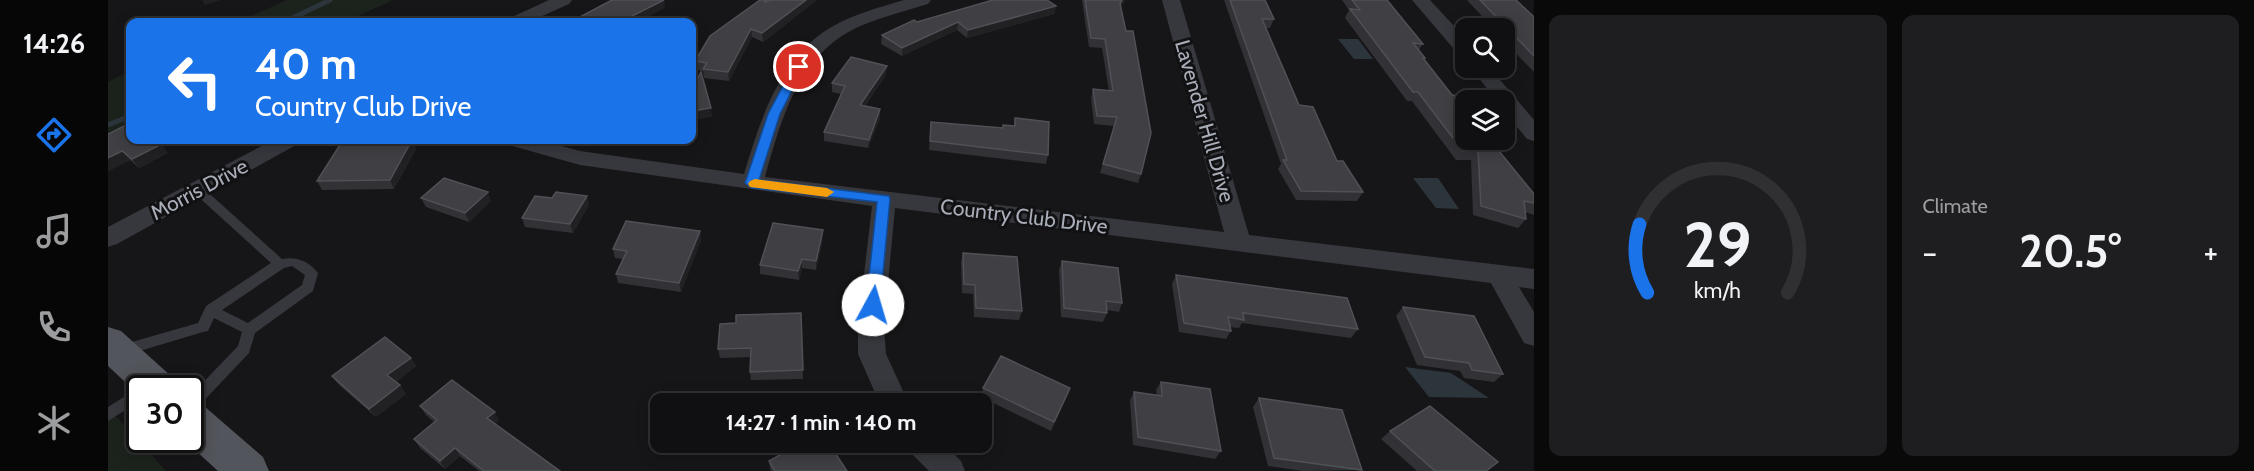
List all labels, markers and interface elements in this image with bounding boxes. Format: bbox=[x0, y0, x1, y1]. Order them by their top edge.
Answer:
map controls bbox=[1455, 18, 1515, 150]
button: search bbox=[1455, 18, 1515, 78]
text: 14:26 bbox=[23, 27, 85, 60]
street label: Lavender Hill Drive bbox=[1170, 37, 1240, 205]
text: 40 m bbox=[255, 38, 357, 90]
pin bbox=[773, 41, 824, 92]
icon: left bbox=[156, 42, 234, 120]
icon: arrive bbox=[782, 50, 815, 83]
text: Country Club Drive bbox=[255, 90, 471, 123]
button: layers bbox=[1455, 90, 1515, 150]
icon: directions bbox=[33, 114, 75, 156]
street label: Morris Drive bbox=[146, 153, 252, 225]
street label: Country Club Drive bbox=[939, 193, 1109, 239]
text: Climate bbox=[1923, 194, 1988, 218]
text: 29 bbox=[1684, 207, 1752, 283]
icon: music bbox=[33, 210, 75, 252]
text: 20.5° bbox=[2019, 224, 2121, 278]
text: − bbox=[1923, 232, 1937, 272]
text: + bbox=[2203, 232, 2218, 272]
position arrow bbox=[841, 273, 905, 337]
text: km/h bbox=[1694, 277, 1741, 303]
icon: phone bbox=[33, 306, 75, 348]
speed limit sign: 30 bbox=[126, 375, 204, 453]
icon: climate bbox=[33, 402, 75, 444]
text: 14:27 · 1 min · 140 m bbox=[726, 409, 916, 436]

